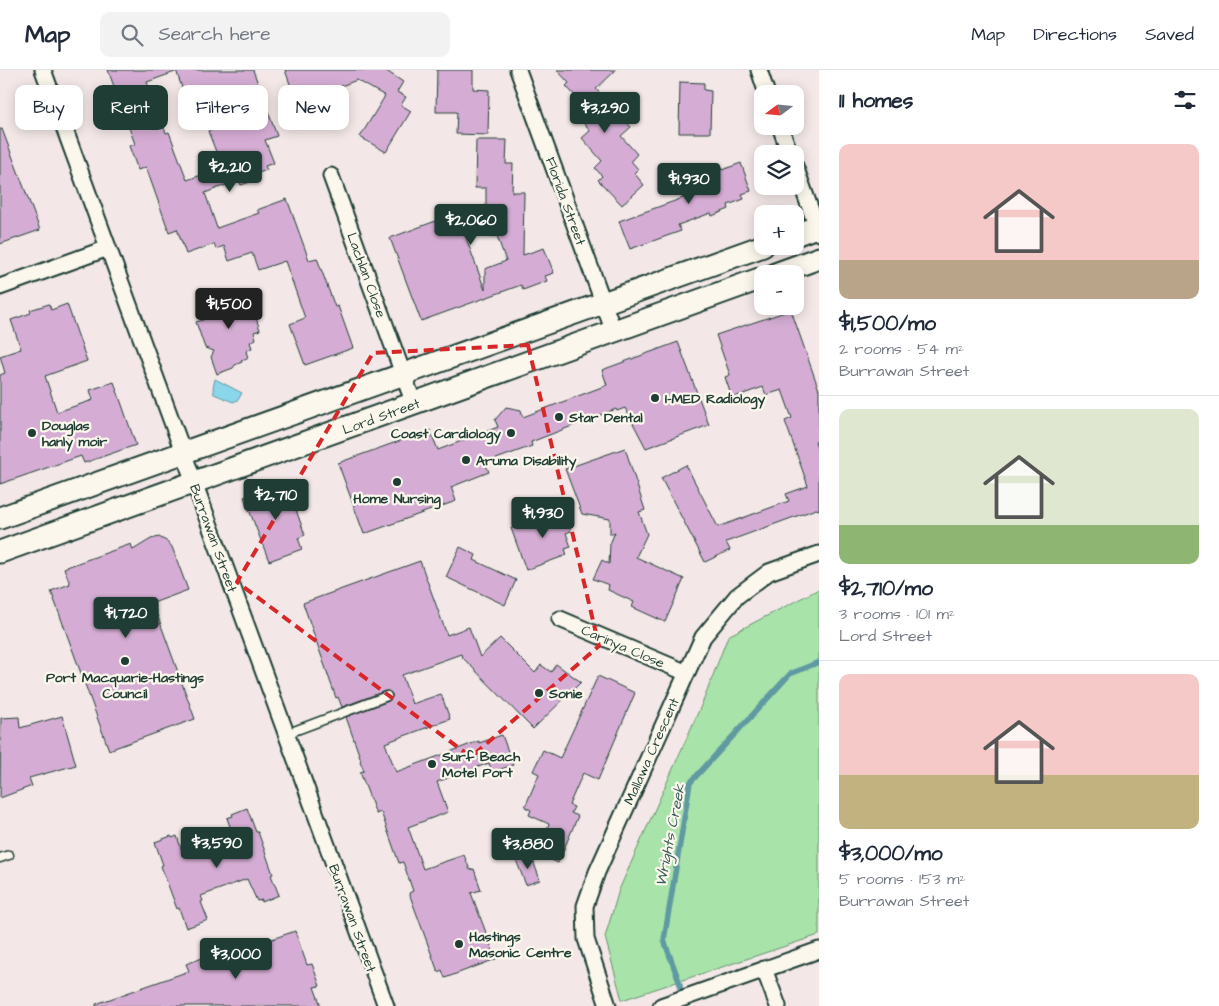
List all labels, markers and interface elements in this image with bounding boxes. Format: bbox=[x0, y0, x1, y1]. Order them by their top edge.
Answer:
search box bbox=[100, 12, 450, 57]
text: Map bbox=[25, 18, 70, 52]
icon: search bbox=[118, 21, 146, 49]
text: Search here bbox=[158, 21, 271, 48]
text: Map bbox=[971, 22, 1005, 47]
text: Directions bbox=[1033, 22, 1117, 47]
text: Saved bbox=[1145, 22, 1194, 47]
chip: Buy bbox=[15, 85, 83, 130]
chip: Rent bbox=[93, 85, 168, 130]
chip: Filters bbox=[178, 85, 268, 130]
chip: New bbox=[278, 85, 349, 130]
north arrow bbox=[754, 85, 804, 135]
map controls bbox=[754, 85, 804, 315]
text: 11 homes bbox=[839, 86, 913, 115]
icon: filters bbox=[1171, 86, 1199, 114]
pin: $3,290 bbox=[564, 92, 646, 134]
text: $3,290 bbox=[581, 97, 629, 119]
button: layers bbox=[754, 145, 804, 195]
pin: $2,210 bbox=[189, 150, 271, 193]
street label: Florida Street bbox=[540, 154, 590, 249]
text: $2,210 bbox=[209, 156, 251, 178]
pin: $1,930 bbox=[648, 162, 730, 205]
text: $1,930 bbox=[668, 168, 710, 190]
icon: home bbox=[974, 176, 1064, 266]
pin: $2,060 bbox=[430, 204, 512, 246]
button: + bbox=[754, 205, 804, 255]
text: $2,060 bbox=[445, 209, 497, 231]
street label: Lachlan Close bbox=[341, 230, 391, 321]
button: − bbox=[754, 265, 804, 315]
pin: $1,500 bbox=[188, 288, 270, 330]
text: $1,500 bbox=[206, 293, 252, 315]
text: $1,500/mo bbox=[839, 309, 936, 338]
text: 2 rooms · 54 m² bbox=[839, 338, 964, 360]
text: Burrawan Street bbox=[839, 360, 969, 382]
place label: I-MED Radiology bbox=[665, 389, 766, 410]
marker: I-MED Radiology bbox=[649, 392, 661, 404]
street label: Lord Street bbox=[340, 394, 423, 440]
place label: Star Dental bbox=[568, 408, 644, 428]
marker: Star Dental bbox=[553, 411, 565, 423]
place label: Douglas hanly moir bbox=[42, 416, 107, 452]
place label: Coast Cardiology bbox=[391, 424, 501, 445]
marker: Douglas hanly moir bbox=[26, 427, 38, 439]
marker: Coast Cardiology bbox=[505, 427, 517, 439]
icon: home bbox=[974, 442, 1064, 532]
place label: Aruma Disability bbox=[476, 451, 577, 471]
marker: Aruma Disability bbox=[460, 454, 472, 466]
marker: Home Nursing bbox=[391, 476, 403, 488]
pin: $2,710 bbox=[235, 478, 317, 521]
street label: Burrawan Street bbox=[184, 481, 242, 596]
text: $2,710 bbox=[255, 484, 297, 506]
place label: Home Nursing bbox=[353, 489, 441, 510]
pin: $1,930 bbox=[502, 496, 584, 539]
text: $1,930 bbox=[522, 502, 564, 524]
text: $2,710/mo bbox=[839, 574, 933, 603]
pin: $1,720 bbox=[85, 596, 167, 639]
text: $1,720 bbox=[105, 602, 147, 624]
text: 3 rooms · 101 m² bbox=[839, 603, 955, 625]
street label: Carinya Close bbox=[578, 620, 668, 674]
text: Lord Street bbox=[839, 625, 932, 647]
marker: Port Macquarie-Hastings Council bbox=[119, 655, 131, 667]
place label: Port Macquarie-Hastings Council bbox=[46, 668, 204, 704]
place label: Sonie bbox=[548, 684, 583, 704]
marker: Sonie bbox=[533, 687, 545, 699]
street label: Mallawa Crescent bbox=[619, 694, 685, 808]
icon: home bbox=[974, 707, 1064, 797]
place label: Surf Beach Motel Port bbox=[441, 747, 521, 783]
marker: Surf Beach Motel Port bbox=[426, 758, 438, 770]
water label: Wrights Creek bbox=[650, 781, 692, 888]
pin: $3,590 bbox=[176, 826, 258, 869]
pin: $3,880 bbox=[487, 828, 569, 870]
text: $3,590 bbox=[192, 832, 242, 854]
text: $3,880 bbox=[503, 833, 553, 855]
text: $3,000/mo bbox=[839, 839, 943, 868]
street label: Burrawan Street bbox=[323, 861, 381, 976]
text: 5 rooms · 153 m² bbox=[839, 868, 965, 890]
text: Burrawan Street bbox=[839, 890, 969, 912]
place label: Hastings Masonic Centre bbox=[469, 927, 572, 963]
pin: $3,000 bbox=[195, 938, 277, 980]
marker: Hastings Masonic Centre bbox=[453, 938, 465, 950]
text: $3,000 bbox=[211, 943, 261, 965]

